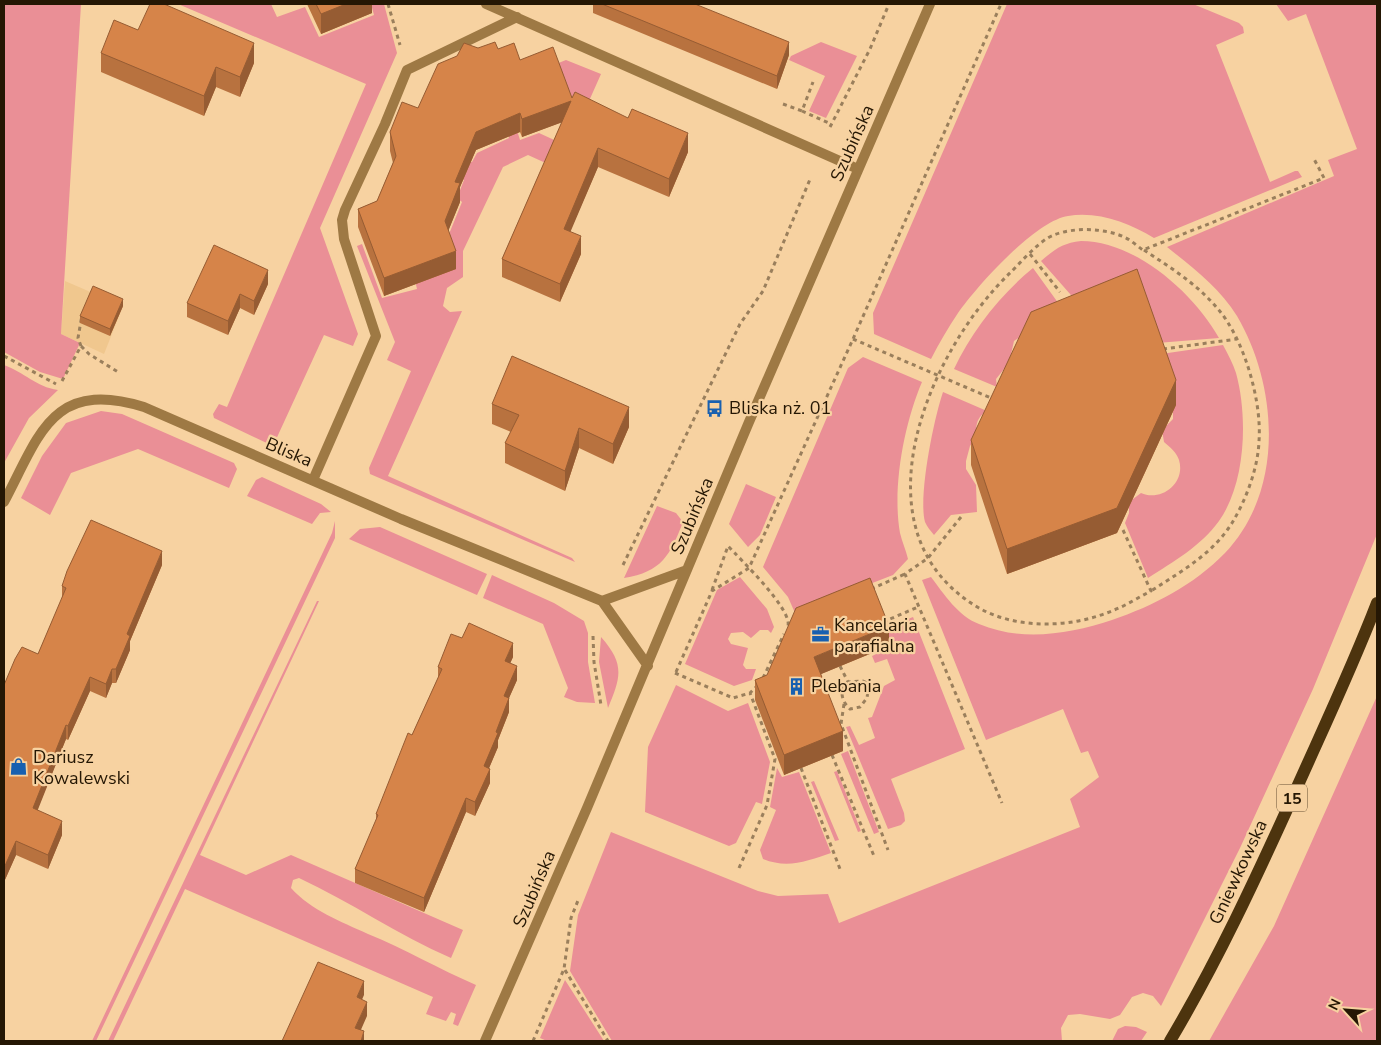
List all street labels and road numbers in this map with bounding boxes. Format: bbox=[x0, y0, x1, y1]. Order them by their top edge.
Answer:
street label: Szubińska bbox=[824, 101, 880, 185]
street label: Bliska bbox=[262, 431, 316, 473]
street label: Szubińska bbox=[665, 474, 719, 558]
road number: 15 bbox=[1277, 784, 1307, 811]
street label: Gniewkowska bbox=[1203, 816, 1273, 928]
street label: Szubińska bbox=[507, 847, 561, 931]

